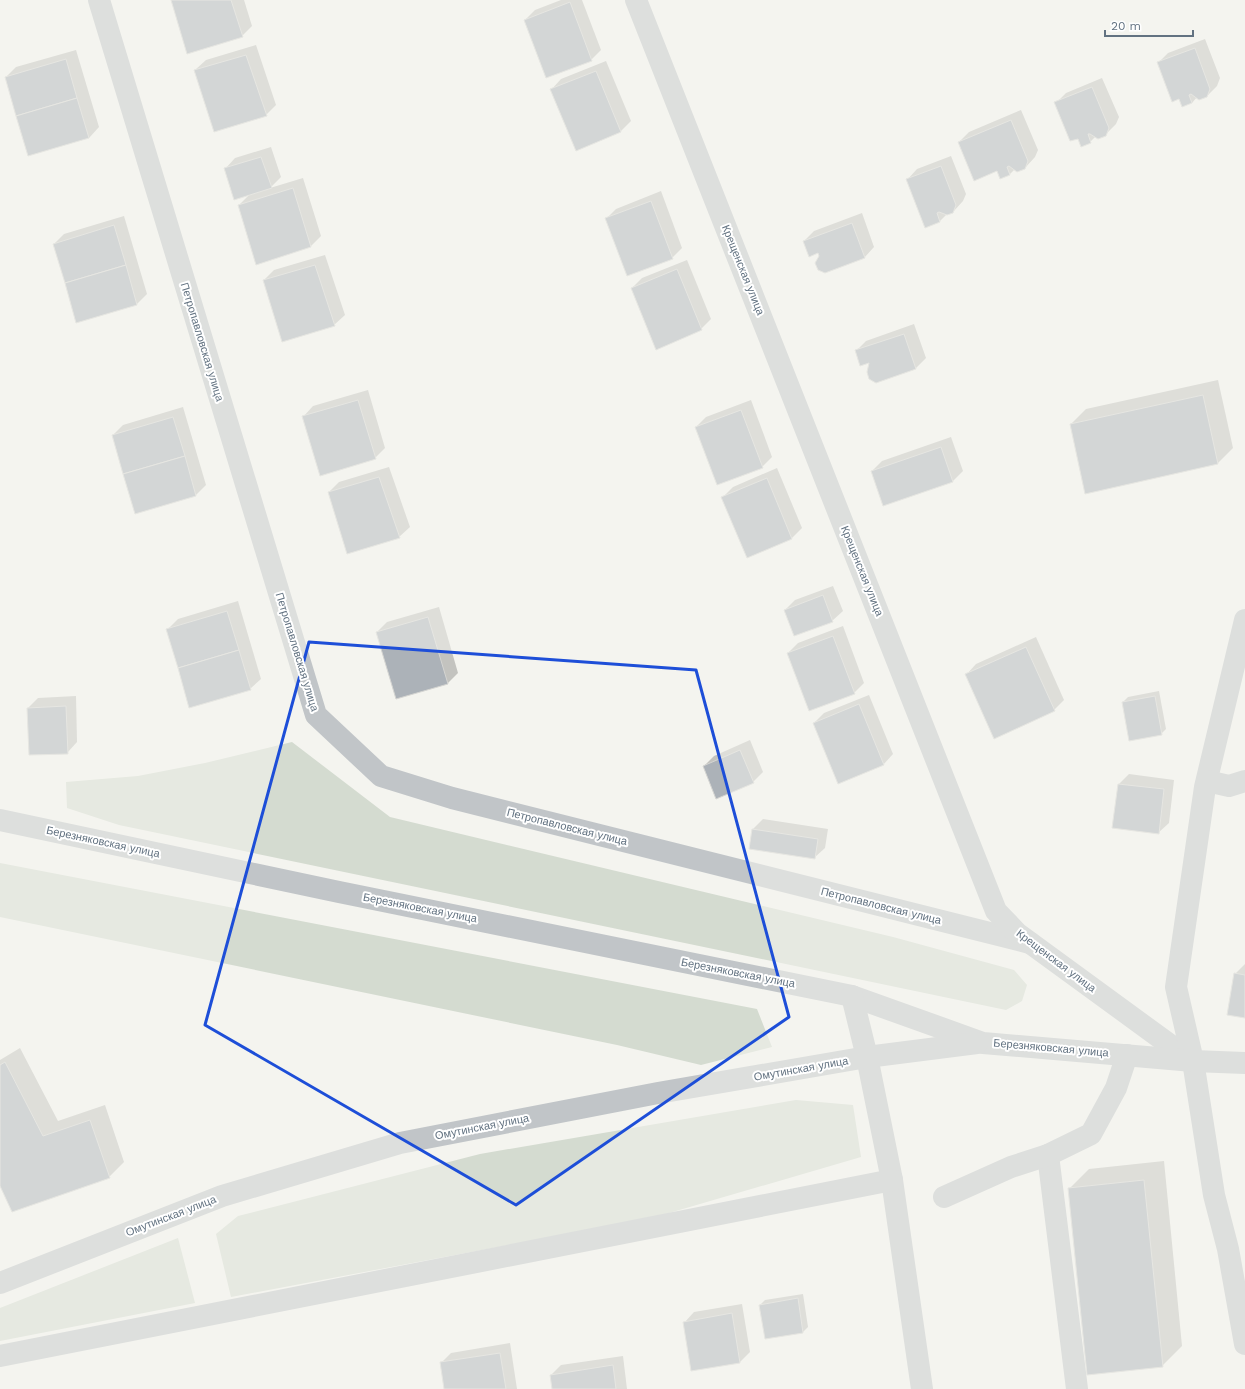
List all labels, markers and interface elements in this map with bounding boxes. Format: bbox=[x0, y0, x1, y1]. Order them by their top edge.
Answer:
scale bar bbox=[1105, 12, 1193, 38]
text: 20 m bbox=[1111, 19, 1141, 33]
street label: Крещенская улица bbox=[719, 223, 767, 318]
street label: Петропавловская улица bbox=[178, 281, 227, 404]
street label: Крещенская улица bbox=[838, 524, 886, 619]
street label: Петропавловская улица bbox=[273, 591, 322, 714]
street label: Петропавловская улица bbox=[505, 806, 629, 848]
street label: Березняковская улица bbox=[45, 824, 162, 861]
street label: Петропавловская улица bbox=[819, 885, 943, 927]
street label: Березняковская улица bbox=[362, 891, 479, 926]
street label: Крещенская улица bbox=[1014, 927, 1099, 996]
street label: Березняковская улица bbox=[680, 956, 797, 991]
street label: Березняковская улица bbox=[993, 1036, 1110, 1060]
street label: Омутинская улица bbox=[753, 1054, 850, 1084]
street label: Омутинская улица bbox=[434, 1111, 531, 1143]
street label: Омутинская улица bbox=[124, 1192, 219, 1239]

